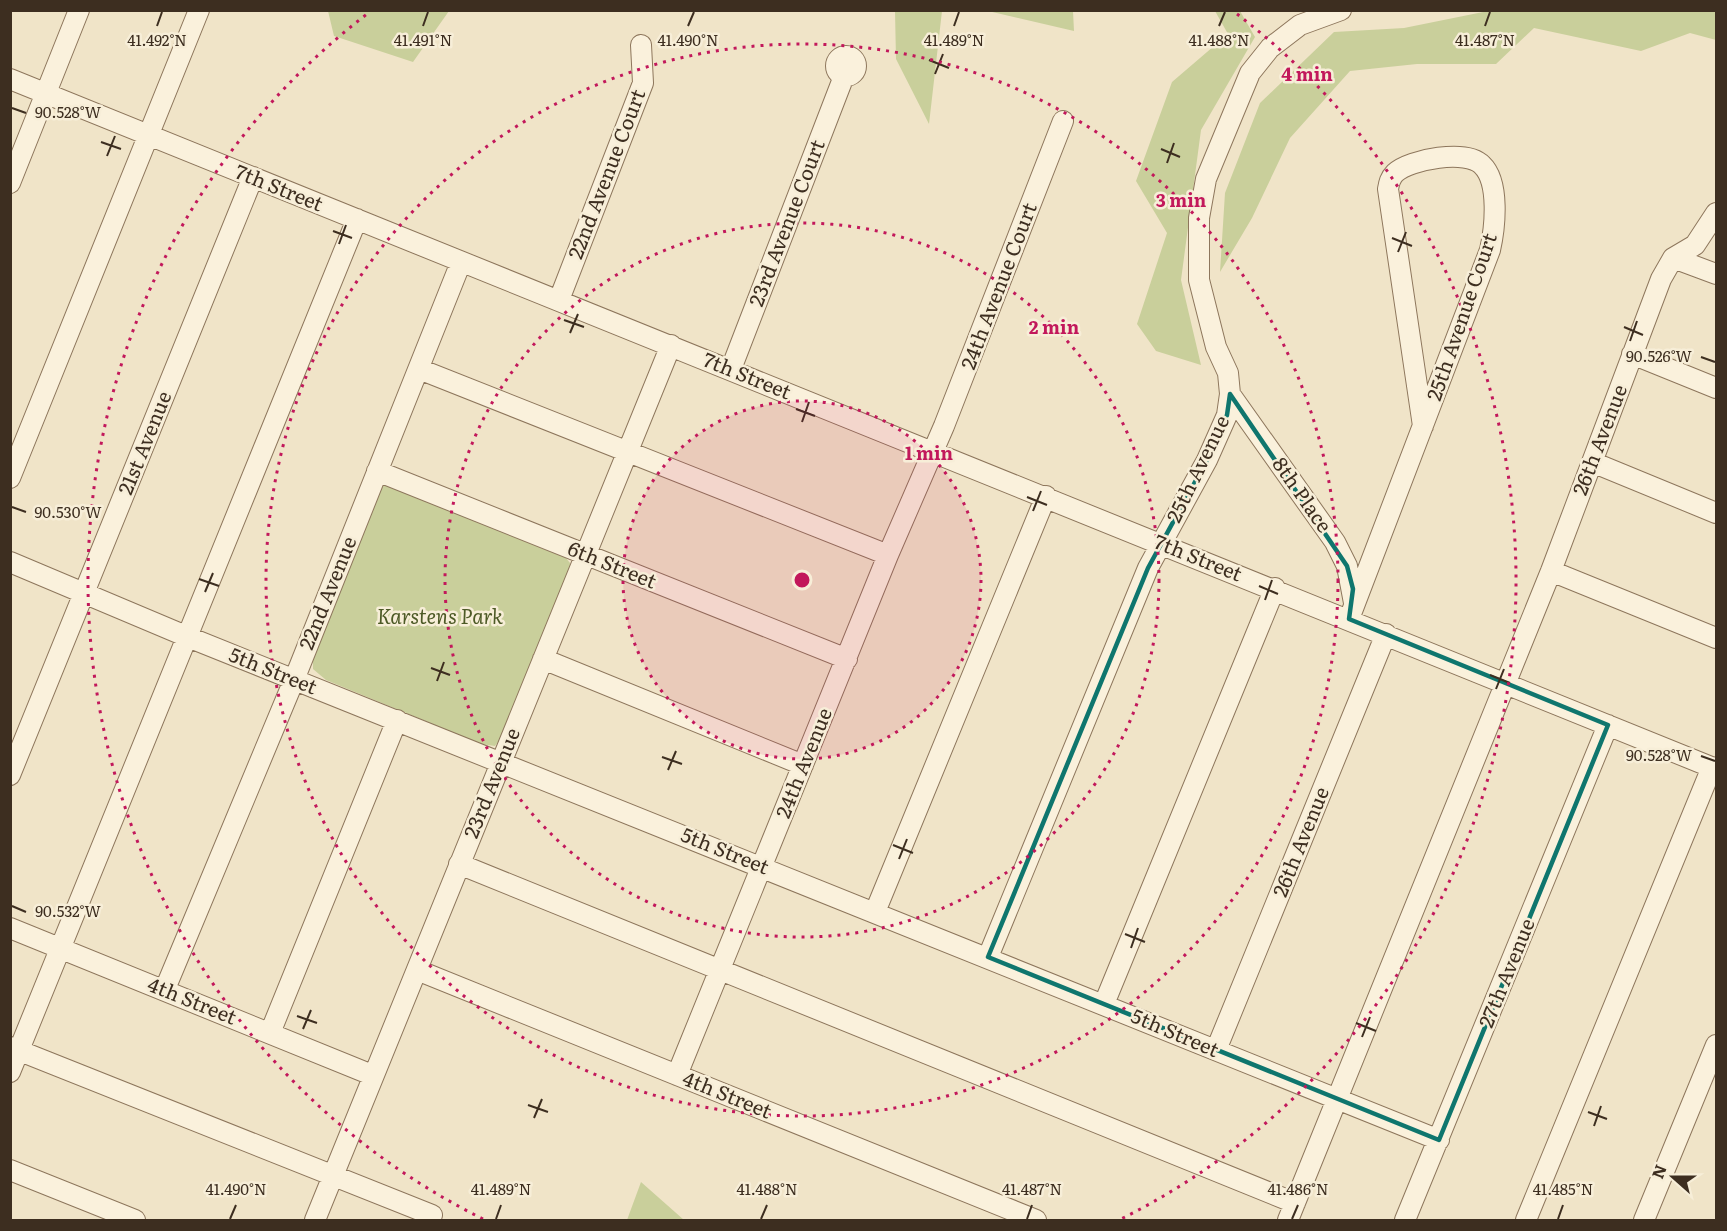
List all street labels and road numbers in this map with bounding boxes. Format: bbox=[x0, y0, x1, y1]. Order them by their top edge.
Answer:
street label: 22nd Avenue Court bbox=[559, 84, 651, 263]
street label: 23rd Avenue Court bbox=[739, 135, 831, 310]
street label: 7th Street bbox=[231, 155, 328, 217]
street label: 24th Avenue Court bbox=[951, 198, 1043, 373]
street label: 25th Avenue Court bbox=[1417, 228, 1503, 404]
street label: 7th Street bbox=[699, 343, 796, 405]
street label: 26th Avenue bbox=[1563, 380, 1633, 499]
street label: 21st Avenue bbox=[109, 386, 178, 499]
street label: 25th Avenue bbox=[1157, 409, 1235, 527]
street label: 8th Place bbox=[1267, 450, 1341, 538]
street label: 7th Street bbox=[1150, 525, 1247, 587]
street label: 22nd Avenue bbox=[290, 531, 363, 653]
street label: 6th Street bbox=[564, 532, 662, 595]
street label: 5th Street bbox=[225, 638, 322, 700]
street label: 24th Avenue bbox=[766, 703, 838, 822]
street label: 23rd Avenue bbox=[454, 723, 526, 842]
street label: 26th Avenue bbox=[1263, 782, 1335, 901]
street label: 5th Street bbox=[677, 818, 774, 880]
street label: 27th Avenue bbox=[1470, 913, 1541, 1031]
street label: 4th Street bbox=[144, 968, 242, 1031]
street label: 5th Street bbox=[1127, 999, 1224, 1063]
street label: 4th Street bbox=[679, 1062, 777, 1125]

